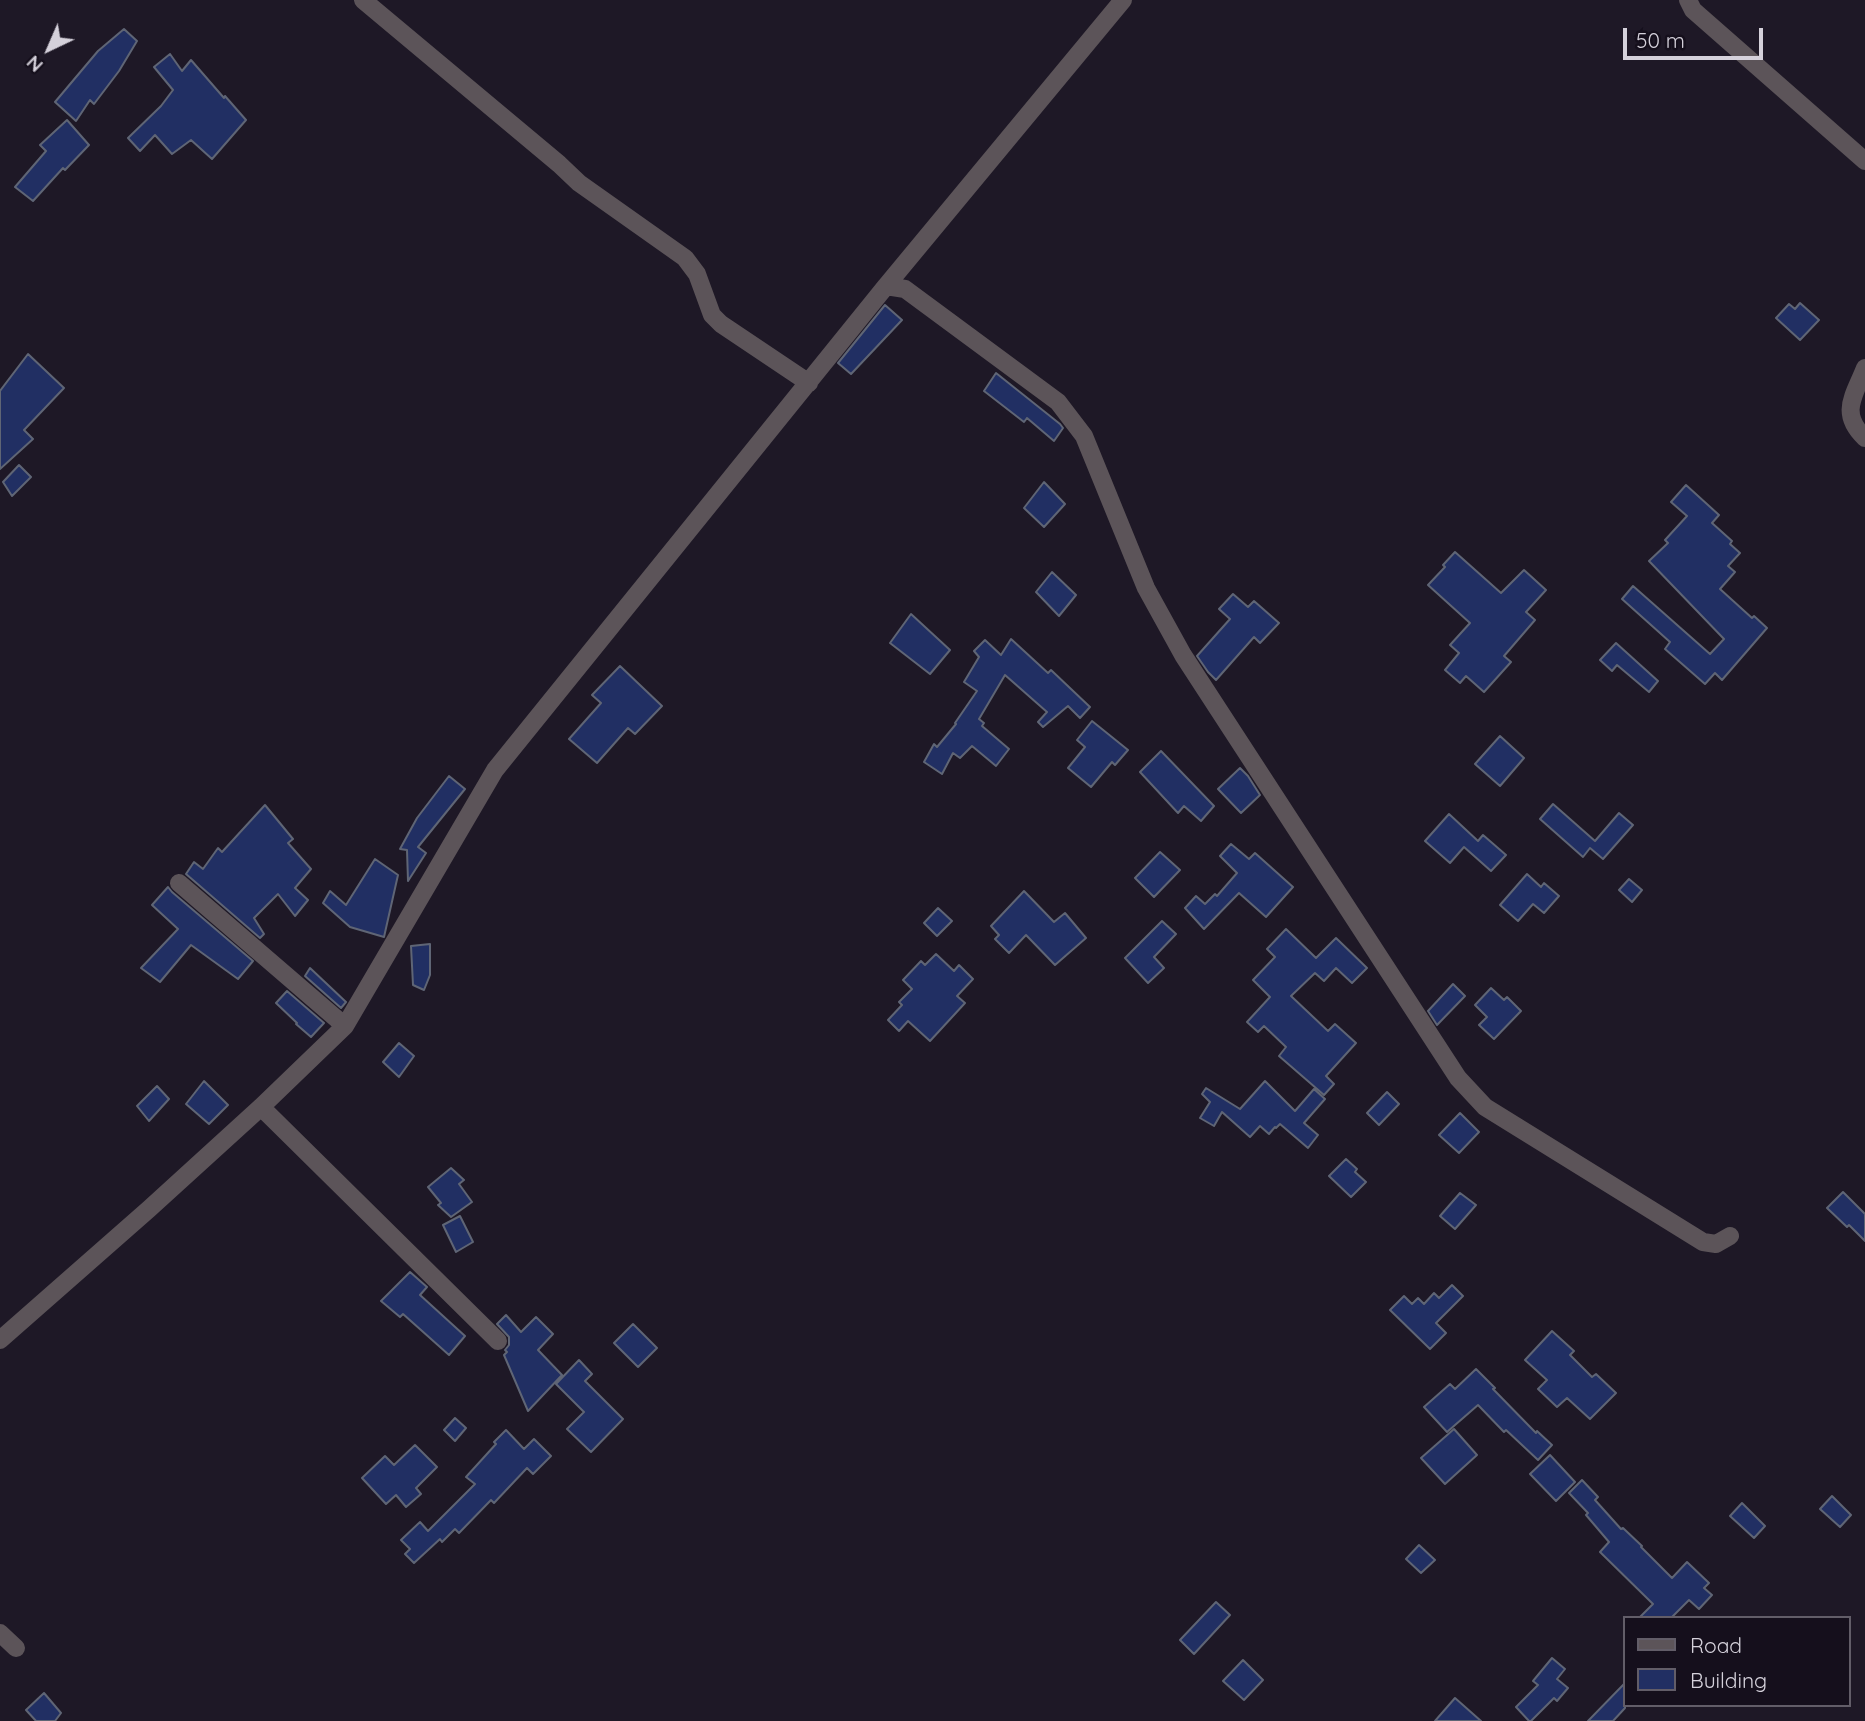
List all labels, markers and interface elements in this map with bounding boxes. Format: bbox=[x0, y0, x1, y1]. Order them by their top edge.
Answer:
north arrow bbox=[14, 14, 84, 84]
scale bar bbox=[1627, 14, 1767, 58]
text: 50 m bbox=[1636, 27, 1685, 53]
text: N bbox=[21, 51, 48, 78]
legend bbox=[1624, 1616, 1851, 1707]
text: Road bbox=[1690, 1632, 1742, 1658]
text: Building bbox=[1690, 1667, 1767, 1693]

